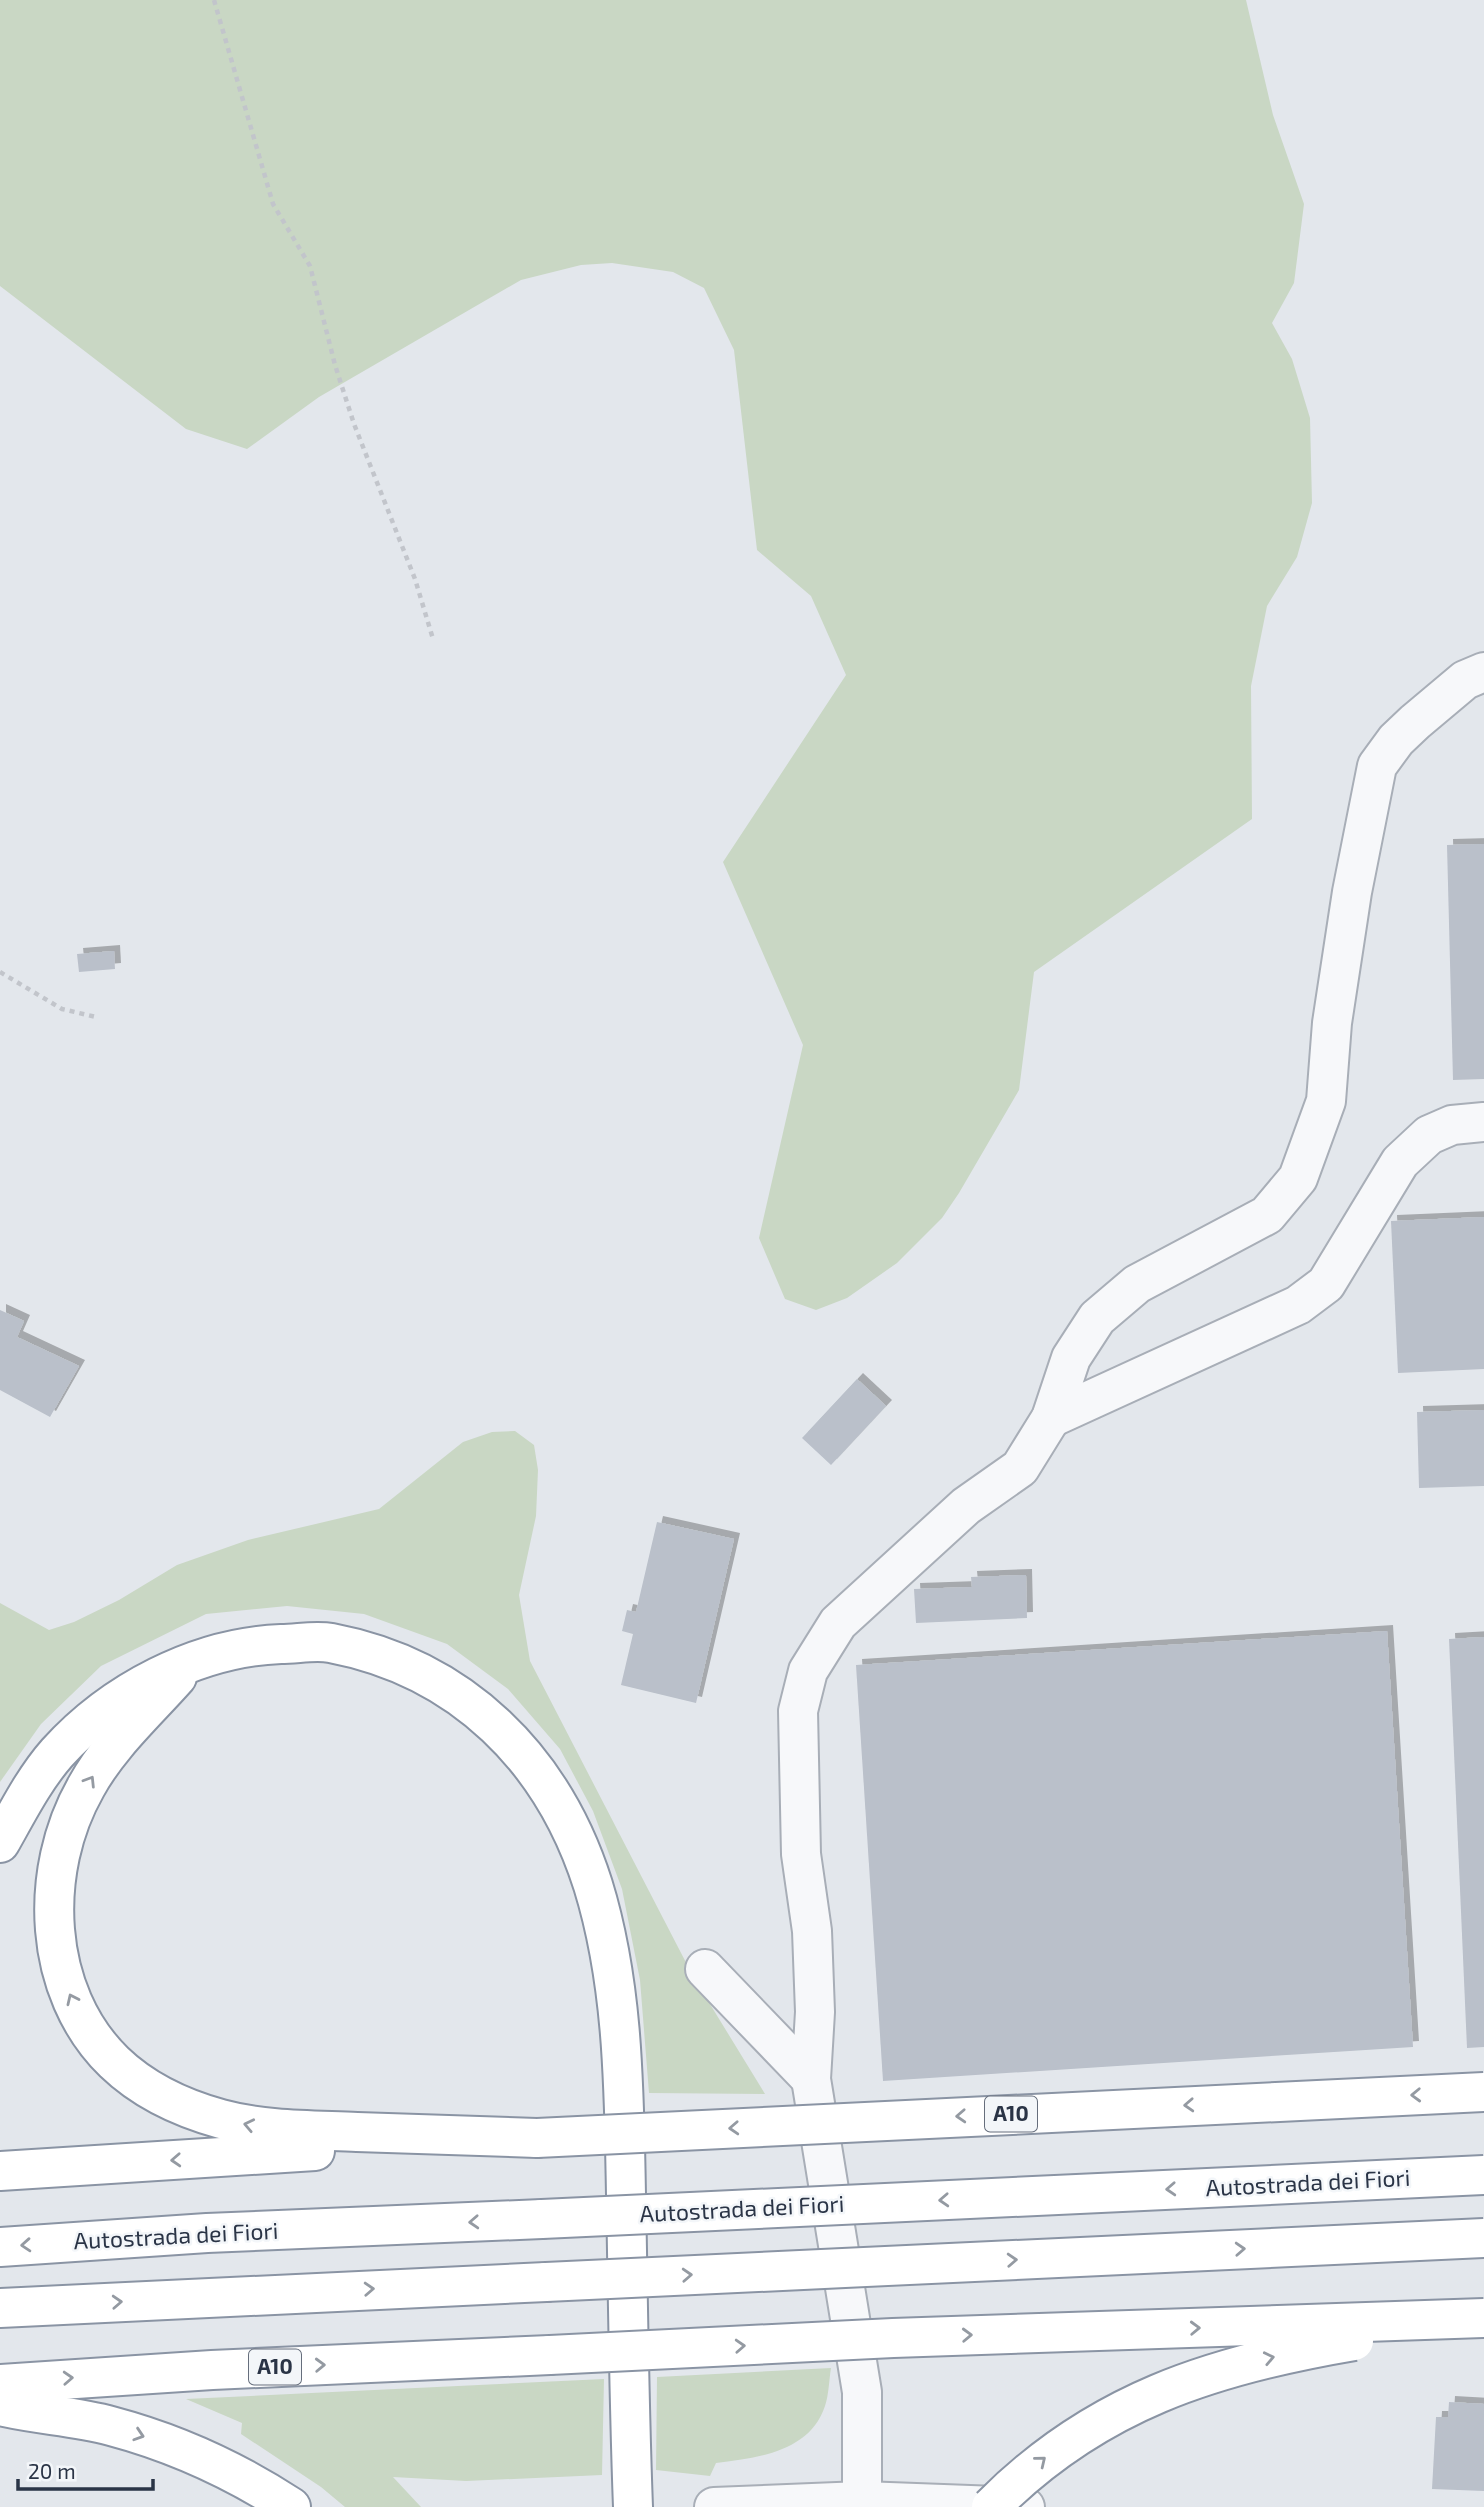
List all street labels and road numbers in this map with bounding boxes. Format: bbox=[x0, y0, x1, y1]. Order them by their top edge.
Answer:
road number: A10 bbox=[985, 2096, 1037, 2132]
street label: Autostrada dei Fiori bbox=[1205, 2163, 1411, 2201]
street label: Autostrada dei Fiori bbox=[639, 2189, 845, 2227]
street label: Autostrada dei Fiori bbox=[73, 2216, 279, 2254]
road number: A10 bbox=[249, 2350, 301, 2384]

